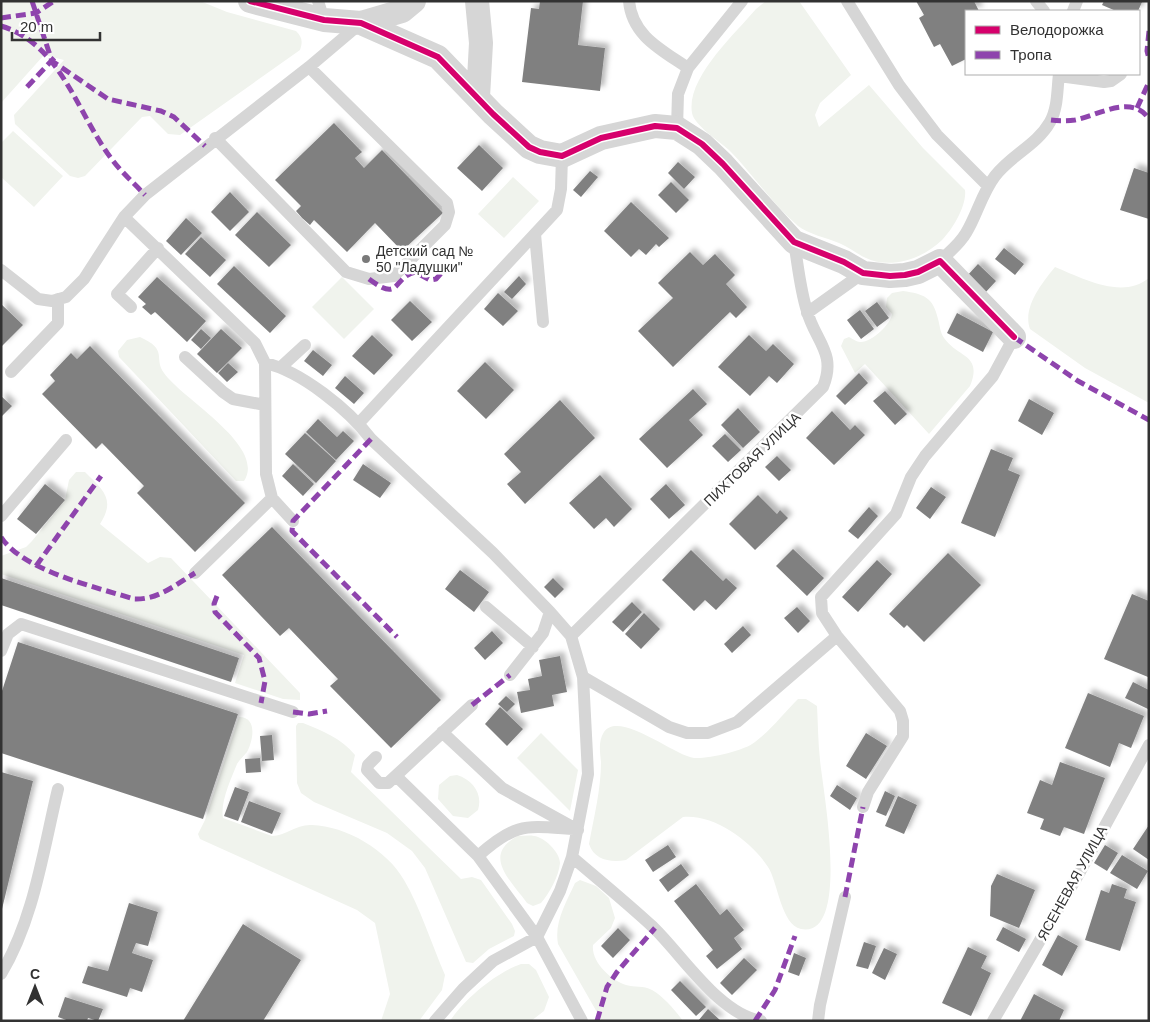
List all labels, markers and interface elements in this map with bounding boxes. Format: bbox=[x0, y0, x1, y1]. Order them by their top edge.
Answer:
scale bar bbox=[12, 10, 100, 42]
legend bbox=[965, 10, 1140, 75]
text: 20 m bbox=[20, 18, 53, 35]
text: Велодорожка bbox=[1010, 21, 1104, 38]
text: Тропа bbox=[1010, 46, 1052, 63]
place label: Детский сад № 50 "Ладушки" bbox=[376, 243, 474, 275]
marker: Детский сад № 50 "Ладушки" bbox=[360, 253, 372, 265]
street label: ПИХТОВАЯ УЛИЦА bbox=[700, 408, 804, 509]
street label: ЯСЕНЕВАЯ УЛИЦА bbox=[1034, 822, 1110, 943]
north arrow bbox=[10, 962, 60, 1012]
text: С bbox=[30, 966, 40, 982]

